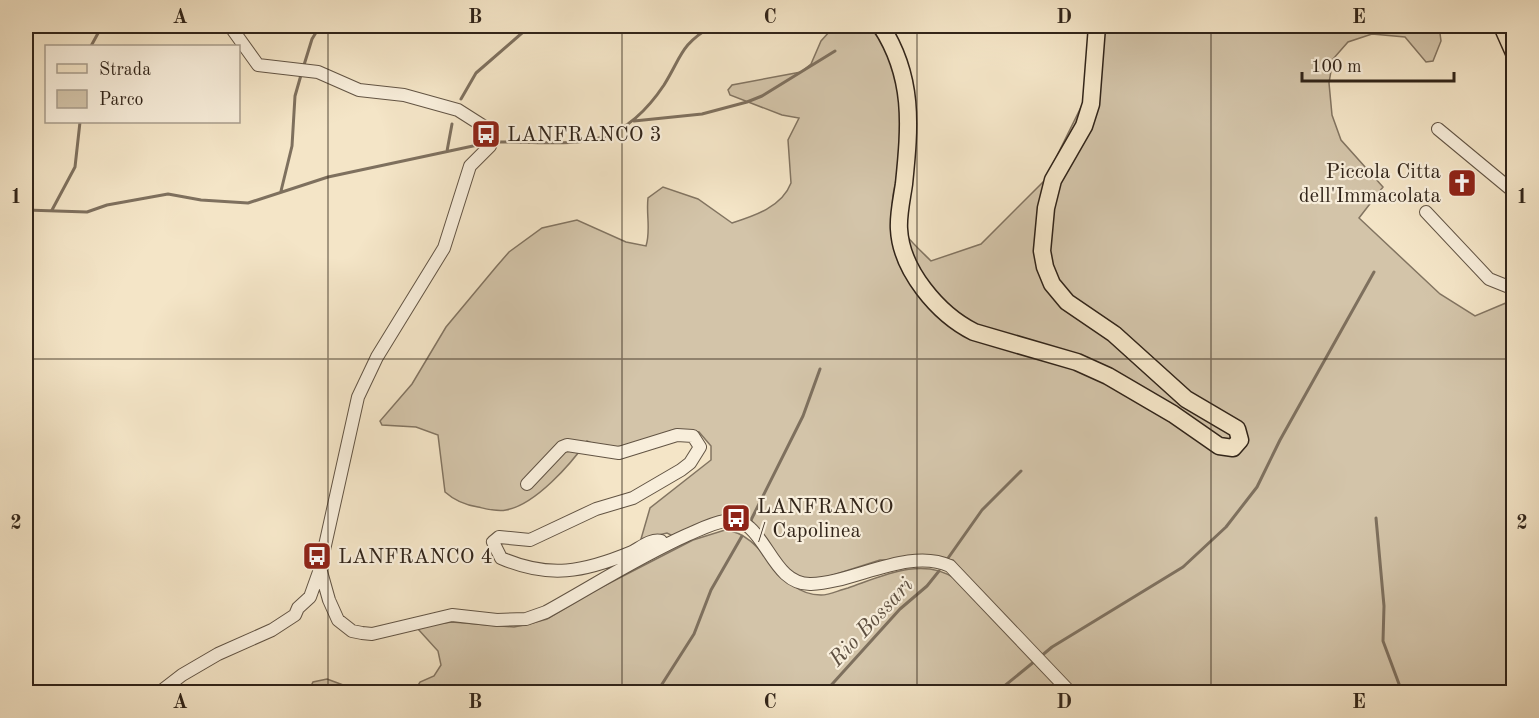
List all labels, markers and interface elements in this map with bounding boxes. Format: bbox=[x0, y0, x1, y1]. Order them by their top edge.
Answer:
text: A bbox=[172, 8, 188, 28]
text: B bbox=[468, 8, 482, 28]
text: C bbox=[763, 8, 777, 28]
text: D bbox=[1056, 8, 1072, 28]
text: E bbox=[1352, 8, 1366, 28]
legend bbox=[45, 45, 240, 123]
scale bar bbox=[1302, 45, 1454, 83]
text: 100 m bbox=[1311, 58, 1362, 76]
text: Strada bbox=[99, 61, 151, 79]
text: Parco bbox=[99, 91, 144, 109]
bus stop icon: LANFRANCO 3 bbox=[470, 118, 502, 150]
place label: LANFRANCO 3 bbox=[507, 125, 662, 146]
place label: Piccola Citta dell'Immacolata bbox=[1299, 162, 1441, 207]
church icon: Piccola Citta dell'Immacolata bbox=[1446, 167, 1478, 199]
text: 1 bbox=[10, 188, 22, 208]
text: 1 bbox=[1516, 188, 1528, 208]
place label: LANFRANCO / Capolinea bbox=[757, 497, 894, 542]
bus stop icon: LANFRANCO / Capolinea bbox=[720, 502, 752, 534]
text: 2 bbox=[10, 514, 22, 534]
text: 2 bbox=[1516, 514, 1528, 534]
bus stop icon: LANFRANCO 4 bbox=[301, 540, 333, 572]
place label: LANFRANCO 4 bbox=[338, 547, 493, 568]
water label: Rio Bossari bbox=[825, 573, 918, 672]
text: A bbox=[172, 693, 188, 713]
text: B bbox=[468, 693, 482, 713]
text: C bbox=[763, 693, 777, 713]
text: D bbox=[1056, 693, 1072, 713]
text: E bbox=[1352, 693, 1366, 713]

